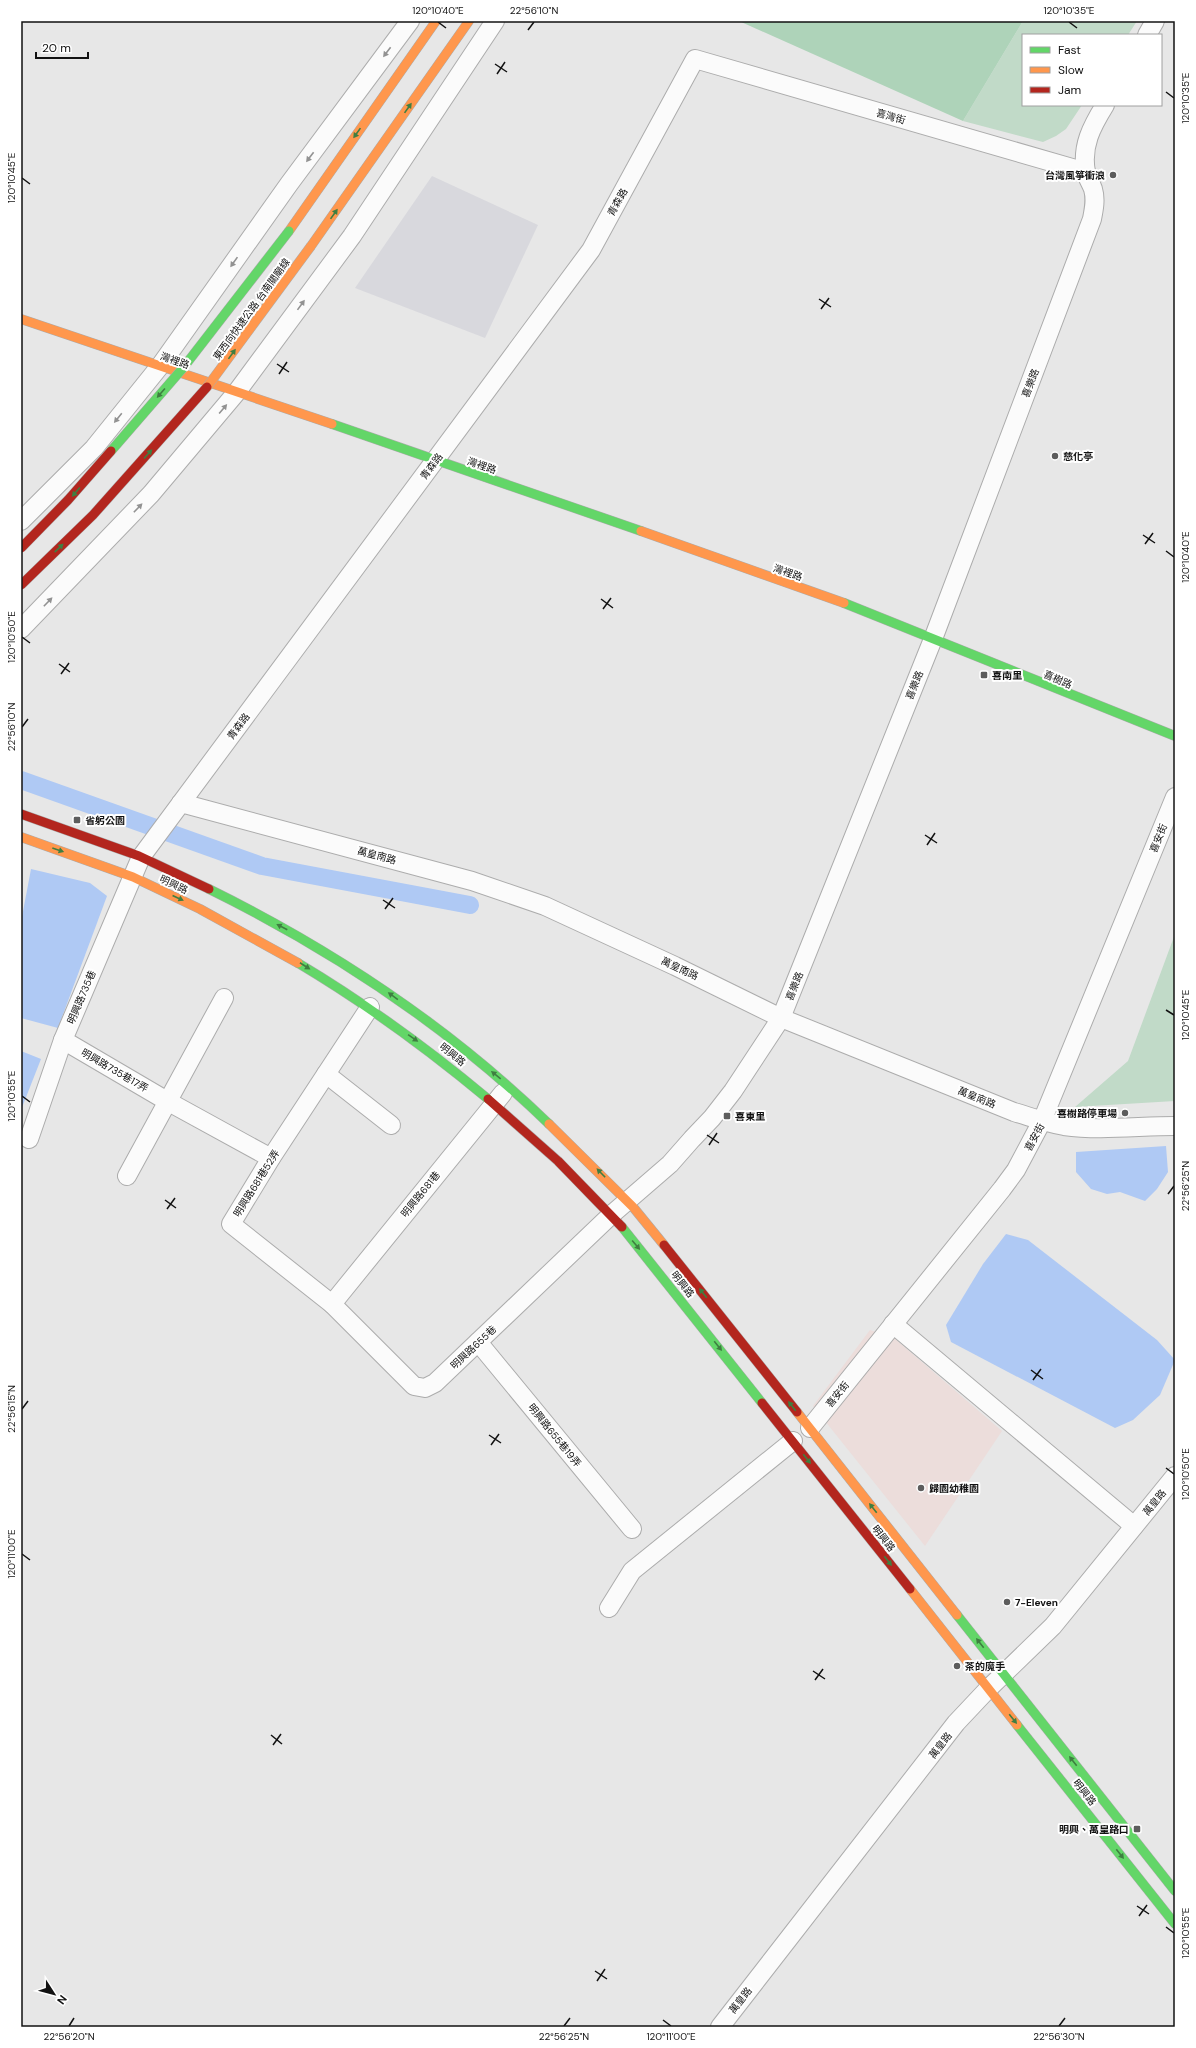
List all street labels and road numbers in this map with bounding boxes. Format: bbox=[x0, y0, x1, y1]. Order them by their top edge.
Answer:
street label: 喜灣街 bbox=[875, 106, 907, 127]
street label: 青森路 bbox=[604, 186, 630, 219]
street label: 東西向快速公路 台南關廟線 bbox=[210, 256, 293, 363]
street label: 灣裡路 bbox=[159, 349, 191, 372]
street label: 喜樂路 bbox=[1019, 367, 1042, 400]
street label: 青森路 bbox=[417, 450, 446, 482]
street label: 灣裡路 bbox=[466, 454, 498, 477]
street label: 灣裡路 bbox=[772, 561, 804, 584]
street label: 喜樹路 bbox=[1041, 668, 1074, 691]
street label: 喜樂路 bbox=[903, 669, 926, 702]
street label: 青森路 bbox=[224, 710, 253, 742]
street label: 喜安街 bbox=[1147, 822, 1170, 855]
street label: 萬皇南路 bbox=[356, 844, 398, 867]
street label: 明興路 bbox=[157, 872, 190, 897]
street label: 萬皇南路 bbox=[659, 954, 701, 983]
street label: 明興路735巷 bbox=[64, 968, 99, 1026]
street label: 喜樂路 bbox=[783, 970, 806, 1003]
street label: 明興路 bbox=[437, 1040, 468, 1069]
street label: 明興路735巷17弄 bbox=[79, 1046, 151, 1095]
street label: 萬皇南路 bbox=[956, 1084, 998, 1111]
street label: 喜安街 bbox=[1022, 1121, 1047, 1154]
street label: 明興路681巷52弄 bbox=[231, 1147, 282, 1219]
street label: 明興路681巷 bbox=[398, 1169, 443, 1220]
street label: 明興路 bbox=[668, 1269, 697, 1300]
street label: 明興路655巷 bbox=[448, 1323, 499, 1372]
street label: 喜安街 bbox=[823, 1379, 852, 1410]
street label: 明興路655巷19弄 bbox=[525, 1401, 584, 1470]
street label: 萬皇路 bbox=[1140, 1487, 1169, 1518]
street label: 明興路 bbox=[869, 1522, 898, 1554]
street label: 萬皇路 bbox=[926, 1729, 955, 1761]
street label: 明興路 bbox=[1070, 1776, 1099, 1808]
street label: 萬皇路 bbox=[726, 1984, 755, 2016]

